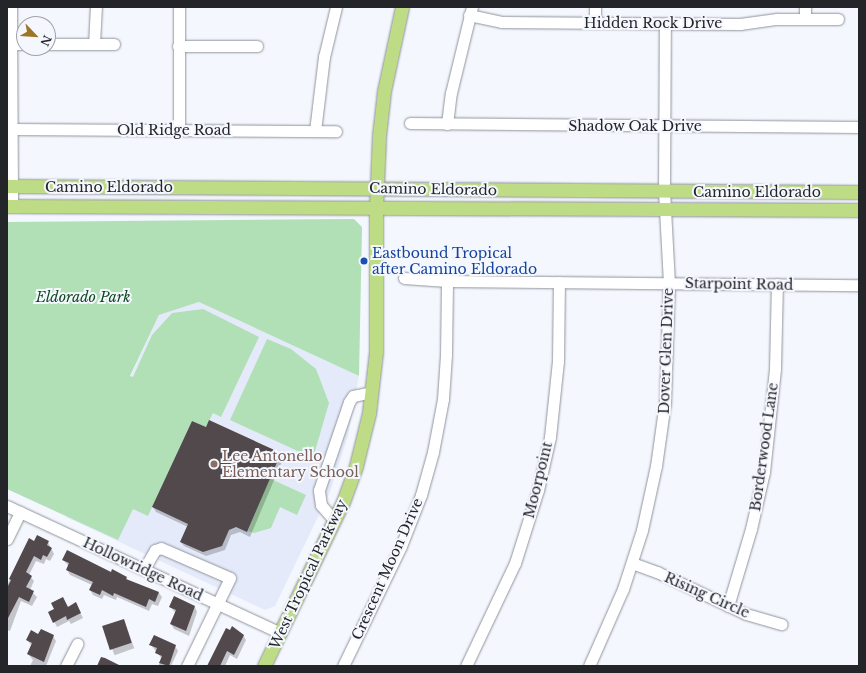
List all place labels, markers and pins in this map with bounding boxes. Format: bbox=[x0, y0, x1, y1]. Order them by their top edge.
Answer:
place label: Eastbound Tropical after Camino Eldorado bbox=[372, 245, 537, 278]
marker: Eastbound Tropical after Camino Eldorado bbox=[359, 256, 369, 266]
place label: Lee Antonello Elementary School bbox=[222, 448, 359, 480]
marker: Lee Antonello Elementary School bbox=[209, 459, 219, 469]

